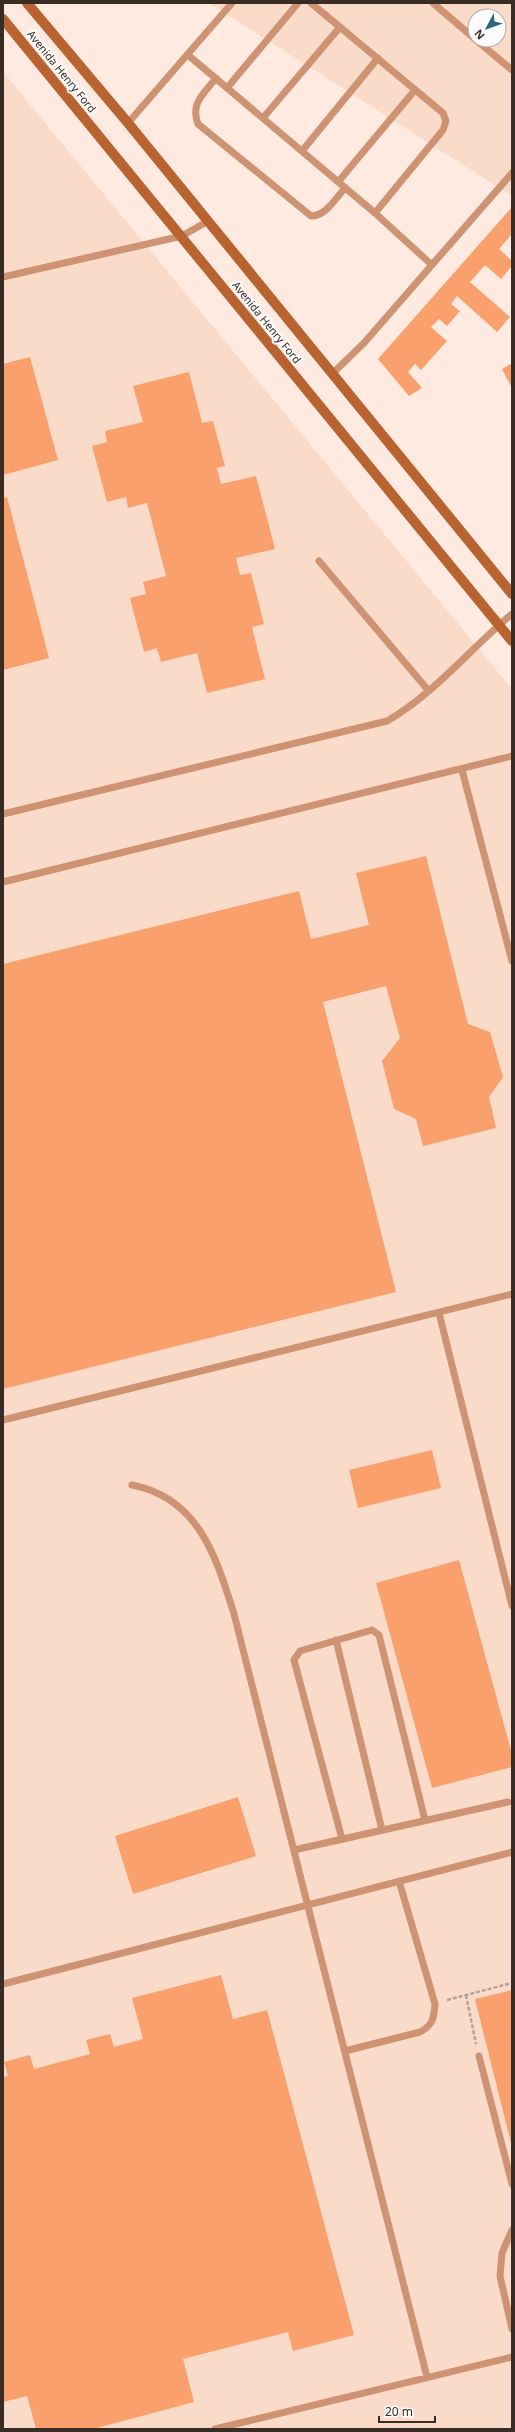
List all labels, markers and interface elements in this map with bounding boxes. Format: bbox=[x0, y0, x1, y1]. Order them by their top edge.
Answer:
north arrow bbox=[467, 8, 507, 48]
street label: Avenida Henry Ford bbox=[24, 27, 100, 115]
text: N bbox=[470, 27, 488, 43]
street label: Avenida Henry Ford bbox=[229, 278, 305, 366]
scale bar bbox=[379, 2398, 435, 2424]
text: 20 m bbox=[385, 2403, 413, 2420]

